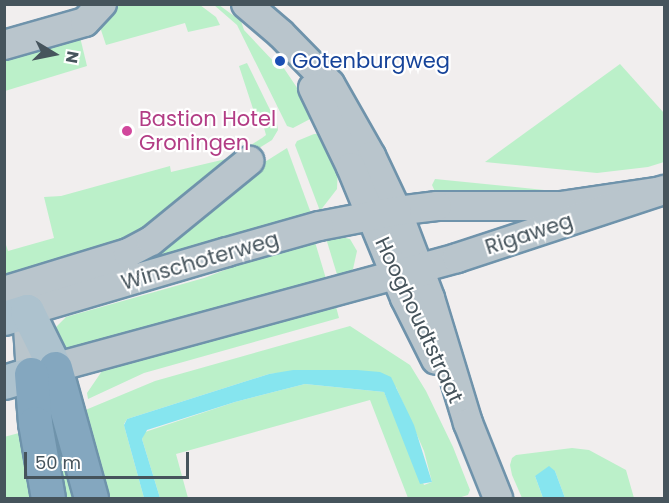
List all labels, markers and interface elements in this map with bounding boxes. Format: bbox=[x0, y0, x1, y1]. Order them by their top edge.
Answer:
north arrow bbox=[24, 24, 84, 84]
place label: Gotenburgweg bbox=[292, 48, 450, 74]
text: N bbox=[60, 49, 85, 65]
marker: Gotenburgweg bbox=[273, 54, 287, 68]
place label: Bastion Hotel Groningen bbox=[139, 106, 276, 156]
marker: Bastion Hotel Groningen bbox=[120, 124, 134, 138]
street label: Rigaweg bbox=[482, 208, 576, 260]
street label: Winschoterweg bbox=[118, 226, 282, 296]
street label: Hooghoudtstraat bbox=[369, 233, 469, 407]
scale bar bbox=[27, 440, 192, 478]
text: 50 m bbox=[35, 450, 81, 475]

